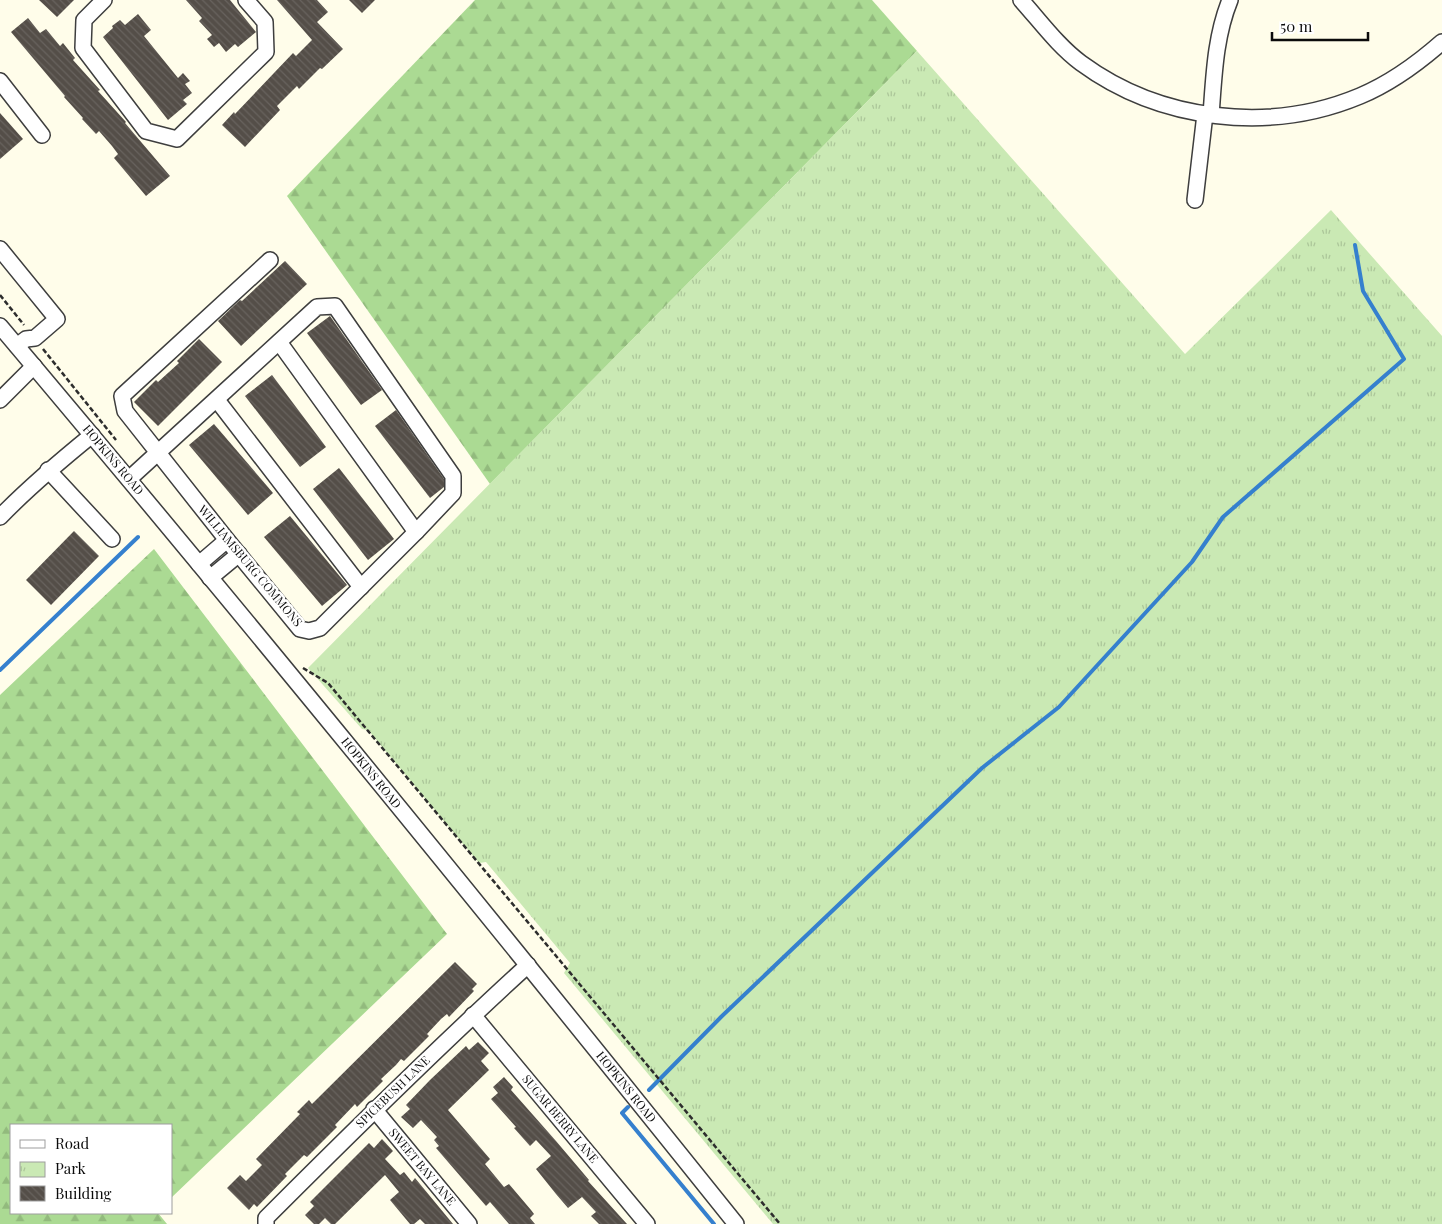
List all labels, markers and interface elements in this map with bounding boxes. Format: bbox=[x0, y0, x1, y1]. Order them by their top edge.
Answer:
scale bar bbox=[1272, 10, 1368, 42]
text: 50 m bbox=[1280, 16, 1313, 36]
street label: HOPKINS ROAD bbox=[80, 421, 148, 498]
street label: WILLIAMSBURG COMMONS bbox=[195, 501, 306, 629]
street label: HOPKINS ROAD bbox=[338, 733, 406, 812]
street label: HOPKINS ROAD bbox=[593, 1047, 661, 1126]
street label: SPICEBUSH LANE bbox=[352, 1052, 433, 1131]
street label: SUGAR BERRY LANE bbox=[519, 1071, 602, 1166]
legend bbox=[10, 1124, 172, 1214]
street label: SWEET BAY LANE bbox=[386, 1124, 460, 1208]
text: Road bbox=[55, 1133, 89, 1153]
text: Park bbox=[55, 1158, 87, 1178]
text: Building bbox=[55, 1183, 112, 1203]

